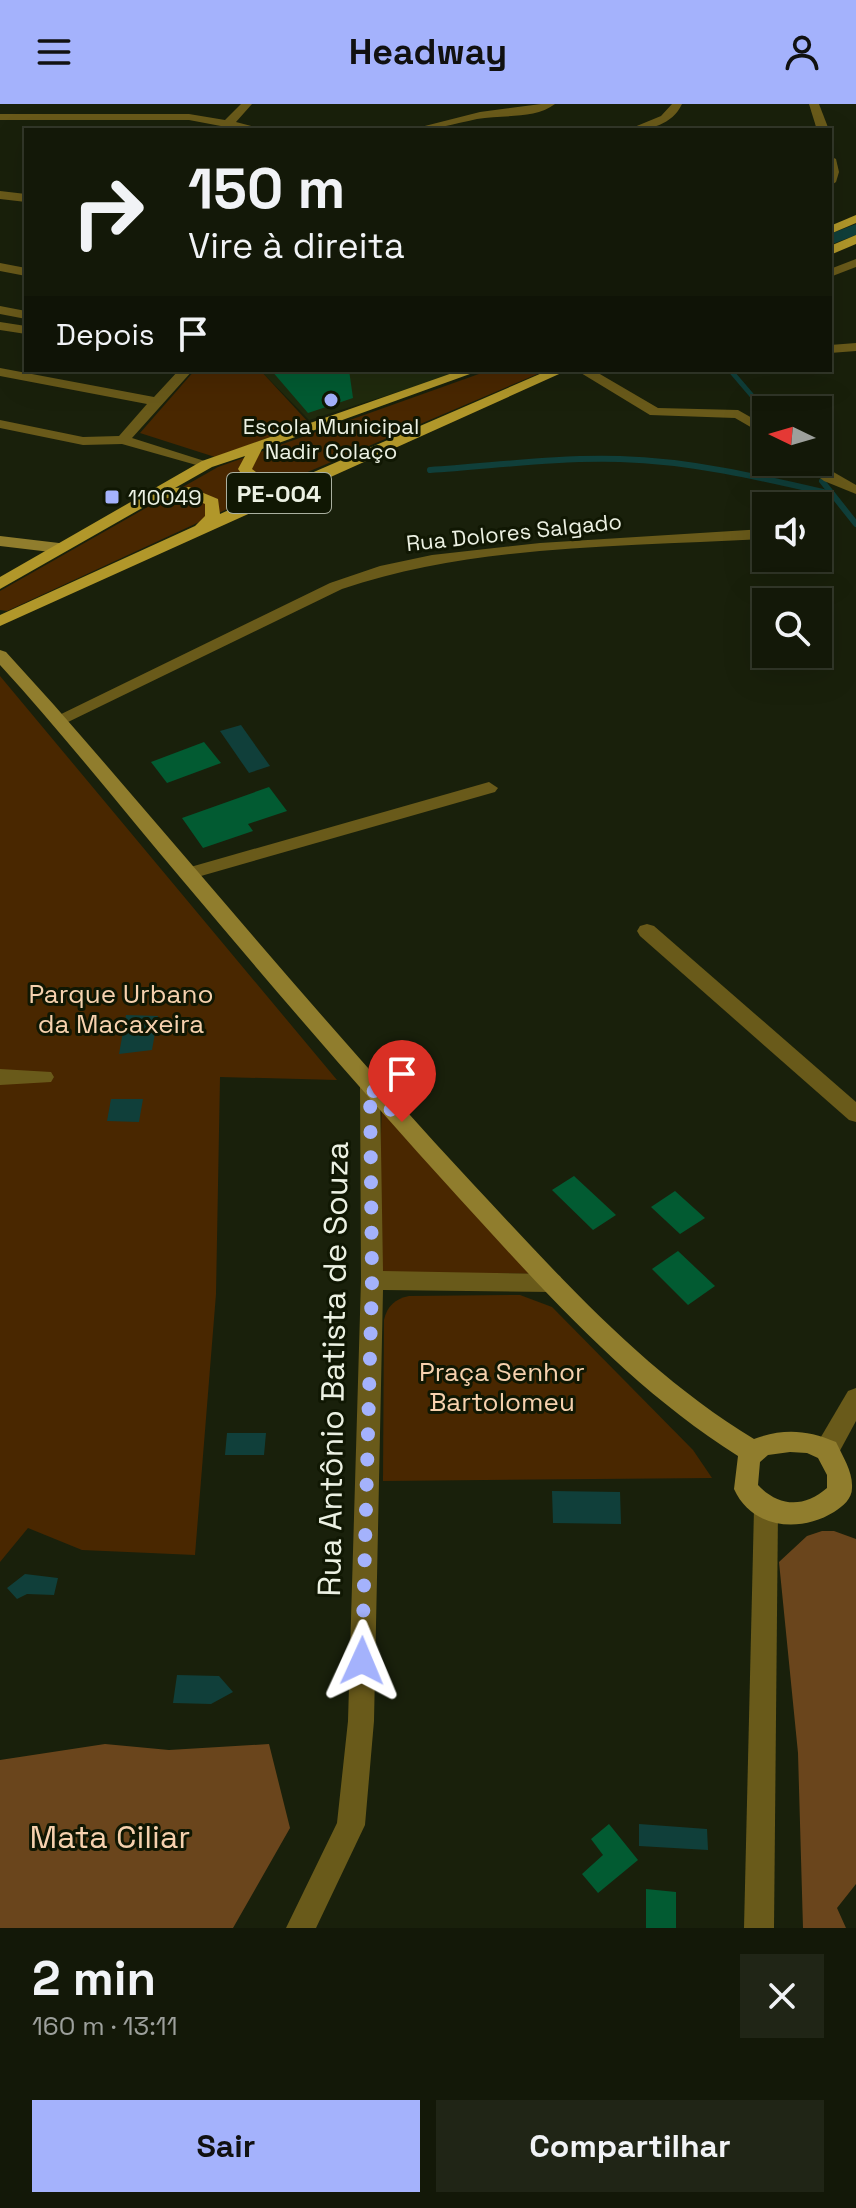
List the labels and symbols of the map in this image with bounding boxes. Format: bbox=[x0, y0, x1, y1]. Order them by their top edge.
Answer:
marker: Escola Municipal Nadir Colaço bbox=[322, 391, 340, 409]
north arrow bbox=[752, 396, 832, 476]
place label: Escola Municipal Nadir Colaço bbox=[243, 412, 419, 465]
road number: PE-004 bbox=[227, 473, 331, 513]
place label: 110049 bbox=[128, 483, 202, 511]
marker: 110049 bbox=[103, 488, 121, 506]
street label: Rua Dolores Salgado bbox=[405, 507, 623, 557]
park label: Parque Urbano da Macaxeira bbox=[28, 977, 214, 1041]
pin bbox=[368, 1040, 436, 1122]
street label: Rua Antônio Batista de Souza bbox=[309, 1141, 357, 1597]
park label: Praça Senhor Bartolomeu bbox=[419, 1355, 585, 1419]
position arrow bbox=[320, 1619, 404, 1703]
park label: Mata Ciliar bbox=[30, 1817, 190, 1857]

